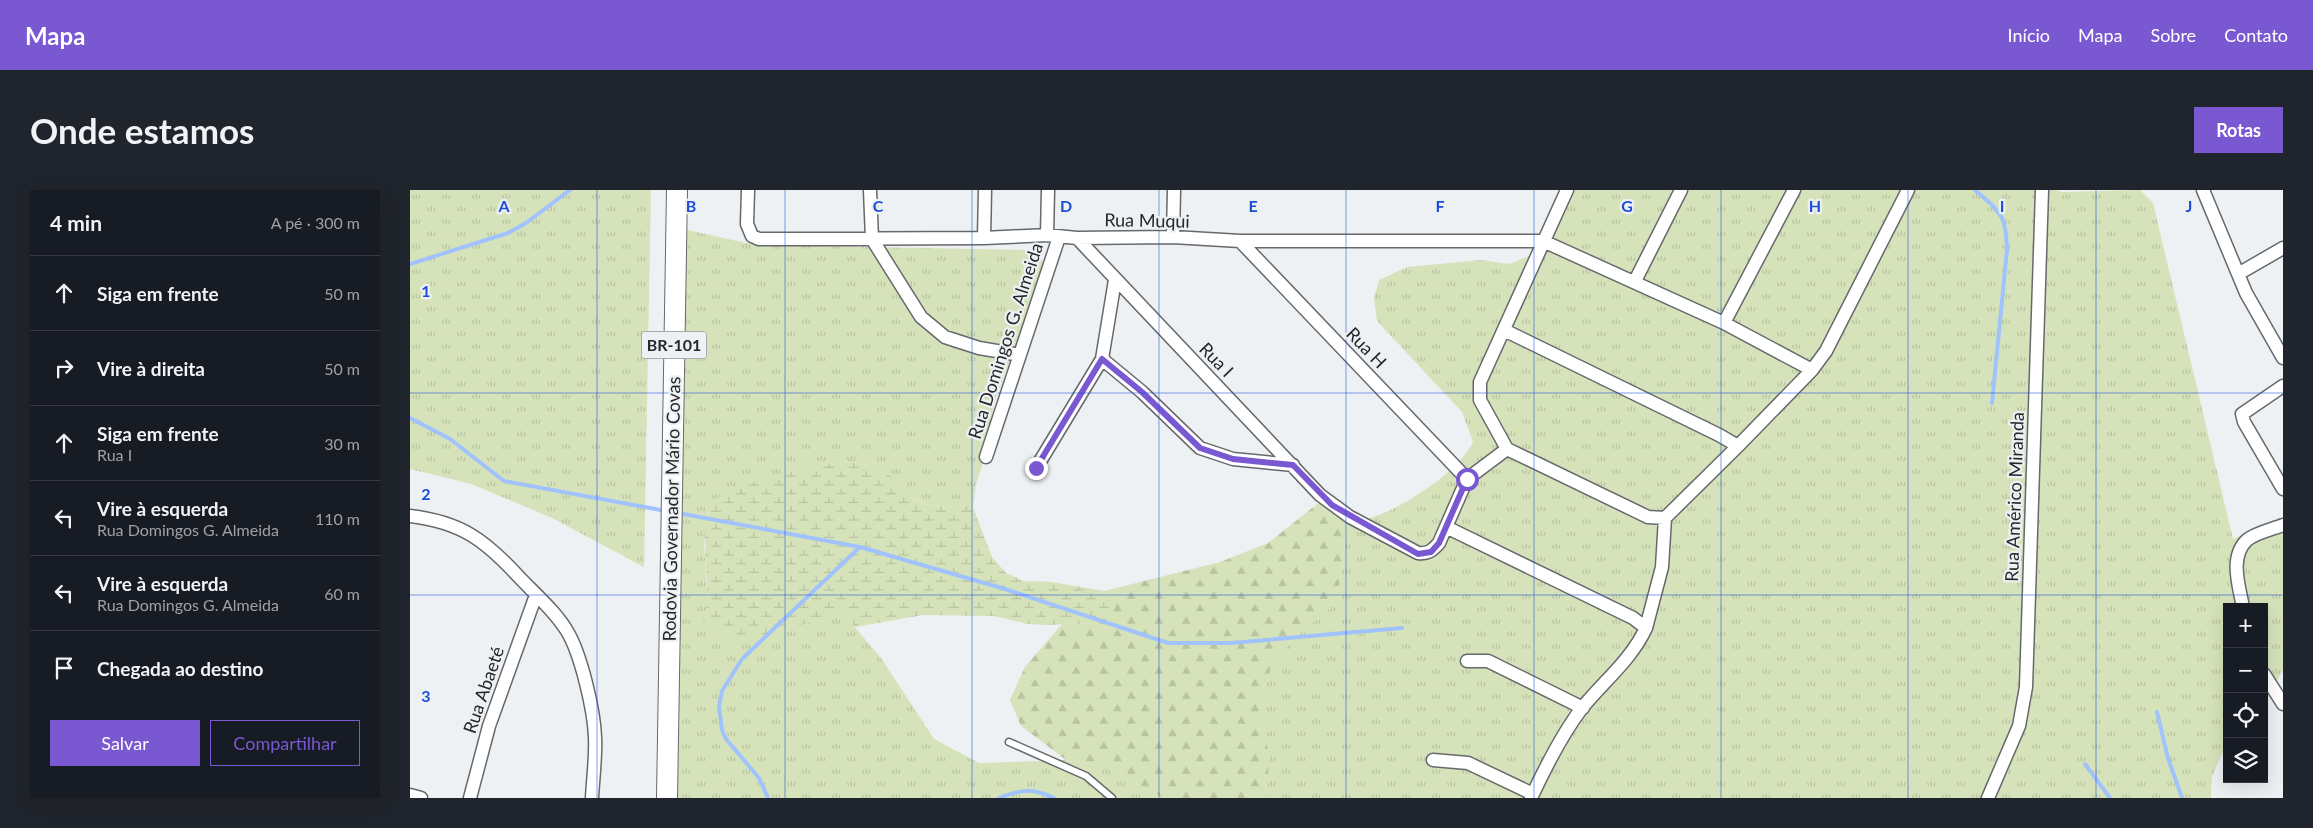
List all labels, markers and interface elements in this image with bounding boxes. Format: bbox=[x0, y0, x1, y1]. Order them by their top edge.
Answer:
text: Mapa bbox=[25, 21, 85, 50]
text: Início bbox=[2008, 24, 2050, 46]
text: Mapa bbox=[2078, 24, 2122, 46]
text: Sobre bbox=[2150, 24, 2196, 46]
text: Contato bbox=[2224, 24, 2288, 46]
button: Rotas bbox=[2194, 107, 2283, 153]
text: Onde estamos bbox=[30, 109, 254, 151]
text: A bbox=[497, 196, 510, 215]
text: B bbox=[686, 196, 696, 215]
text: C bbox=[873, 196, 884, 215]
text: D bbox=[1060, 196, 1072, 215]
text: E bbox=[1248, 196, 1258, 215]
text: F bbox=[1435, 196, 1445, 215]
text: G bbox=[1621, 196, 1633, 215]
text: H bbox=[1809, 196, 1821, 215]
text: I bbox=[2000, 196, 2004, 215]
text: J bbox=[2186, 196, 2192, 215]
street label: Rua Muqui bbox=[1104, 208, 1190, 232]
text: 4 min bbox=[50, 210, 102, 235]
text: A pé · 300 m bbox=[271, 213, 360, 232]
street label: Rua Domingos G. Almeida bbox=[963, 240, 1047, 441]
icon: ahead bbox=[50, 279, 78, 307]
text: 1 bbox=[421, 281, 431, 300]
text: Siga em frente bbox=[97, 282, 219, 305]
text: 50 m bbox=[324, 284, 360, 303]
street label: Rua H bbox=[1342, 322, 1391, 372]
road number: BR-101 bbox=[642, 332, 706, 358]
street label: Rua I bbox=[1195, 337, 1238, 381]
icon: right bbox=[50, 354, 78, 382]
text: Vire à direita bbox=[97, 357, 205, 380]
text: 50 m bbox=[324, 359, 360, 378]
street label: Rodovia Governador Mário Covas bbox=[658, 376, 684, 642]
street label: Rua Américo Miranda bbox=[2000, 412, 2028, 582]
text: Siga em frente bbox=[97, 422, 219, 445]
icon: ahead bbox=[50, 429, 78, 457]
text: 30 m bbox=[324, 434, 360, 453]
text: Rua I bbox=[97, 445, 132, 464]
route end bbox=[1025, 457, 1048, 480]
route start bbox=[1456, 468, 1479, 491]
text: 2 bbox=[421, 484, 431, 503]
text: Vire à esquerda bbox=[97, 497, 228, 520]
icon: left bbox=[50, 504, 78, 532]
text: 110 m bbox=[315, 509, 360, 528]
text: Rua Domingos G. Almeida bbox=[97, 520, 279, 539]
text: Vire à esquerda bbox=[97, 572, 228, 595]
icon: left bbox=[50, 579, 78, 607]
text: 60 m bbox=[324, 584, 360, 603]
text: Rua Domingos G. Almeida bbox=[97, 595, 279, 614]
map controls bbox=[2223, 603, 2268, 783]
button: + bbox=[2223, 603, 2268, 648]
street label: Rua Abaeté bbox=[458, 643, 508, 736]
button: − bbox=[2223, 648, 2268, 693]
icon: arrive bbox=[50, 654, 78, 682]
text: Chegada ao destino bbox=[97, 657, 263, 680]
text: 3 bbox=[421, 686, 431, 705]
button: locate bbox=[2223, 693, 2268, 738]
button: Salvar bbox=[50, 720, 200, 766]
button: Compartilhar bbox=[210, 720, 360, 766]
button: layers bbox=[2223, 738, 2268, 783]

